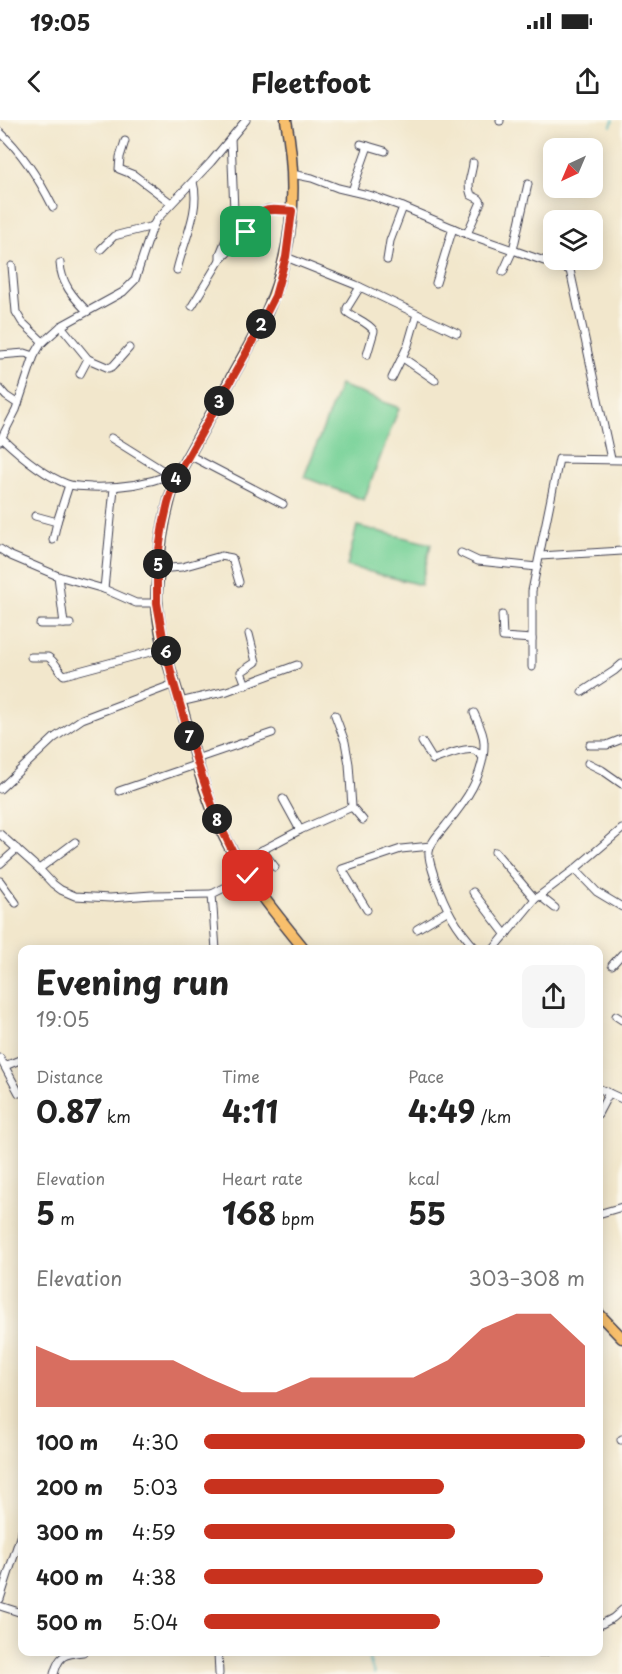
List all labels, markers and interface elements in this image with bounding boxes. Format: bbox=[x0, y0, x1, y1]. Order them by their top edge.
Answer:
text: 19:05 bbox=[30, 5, 90, 38]
text: Fleetfoot bbox=[251, 61, 371, 102]
icon: back bbox=[18, 65, 51, 98]
icon: share bbox=[571, 65, 604, 98]
north arrow bbox=[543, 138, 603, 198]
map controls bbox=[543, 138, 603, 270]
pin bbox=[220, 206, 271, 257]
button: layers bbox=[543, 210, 603, 270]
icon: arrive bbox=[229, 215, 262, 248]
pin: 2 bbox=[246, 309, 276, 339]
text: 2 bbox=[255, 312, 267, 336]
pin: 3 bbox=[204, 386, 234, 416]
text: 3 bbox=[214, 389, 224, 413]
pin: 4 bbox=[161, 463, 191, 493]
text: 4 bbox=[171, 466, 181, 490]
pin: 5 bbox=[143, 549, 173, 579]
text: 5 bbox=[153, 552, 163, 576]
pin: 6 bbox=[151, 636, 181, 666]
text: 6 bbox=[160, 639, 172, 663]
pin: 7 bbox=[174, 721, 204, 751]
text: 7 bbox=[184, 724, 194, 748]
pin: 8 bbox=[202, 804, 232, 834]
text: 8 bbox=[212, 807, 222, 831]
pin bbox=[222, 850, 273, 901]
icon: check bbox=[231, 859, 264, 892]
text: Evening run bbox=[36, 956, 229, 1006]
button: share bbox=[522, 965, 585, 1028]
text: 19:05 bbox=[36, 1004, 90, 1034]
text: Distance bbox=[36, 1064, 103, 1088]
text: Time bbox=[222, 1064, 260, 1088]
text: Pace bbox=[408, 1064, 444, 1088]
text: 0.87 bbox=[36, 1088, 102, 1133]
text: 4:11 bbox=[222, 1088, 278, 1133]
text: 4:49 bbox=[408, 1088, 475, 1133]
text: km bbox=[102, 1104, 131, 1128]
text: /km bbox=[475, 1104, 511, 1128]
text: Elevation bbox=[36, 1166, 105, 1190]
text: Heart rate bbox=[222, 1166, 303, 1190]
text: kcal bbox=[408, 1166, 440, 1190]
text: 5 bbox=[36, 1190, 55, 1235]
text: 168 bbox=[222, 1190, 276, 1235]
text: 55 bbox=[408, 1190, 446, 1235]
text: m bbox=[55, 1206, 75, 1230]
text: bpm bbox=[276, 1206, 315, 1230]
text: Elevation bbox=[36, 1263, 122, 1293]
text: 303–308 m bbox=[469, 1263, 585, 1293]
text: 100 m bbox=[36, 1427, 98, 1457]
text: 4:30 bbox=[132, 1427, 179, 1457]
text: 200 m bbox=[36, 1472, 103, 1502]
text: 5:03 bbox=[132, 1472, 178, 1502]
text: 300 m bbox=[36, 1517, 104, 1547]
text: 4:59 bbox=[132, 1517, 176, 1547]
text: 400 m bbox=[36, 1562, 104, 1592]
text: 4:38 bbox=[132, 1562, 177, 1592]
text: 500 m bbox=[36, 1607, 103, 1637]
text: 5:04 bbox=[132, 1607, 178, 1637]

